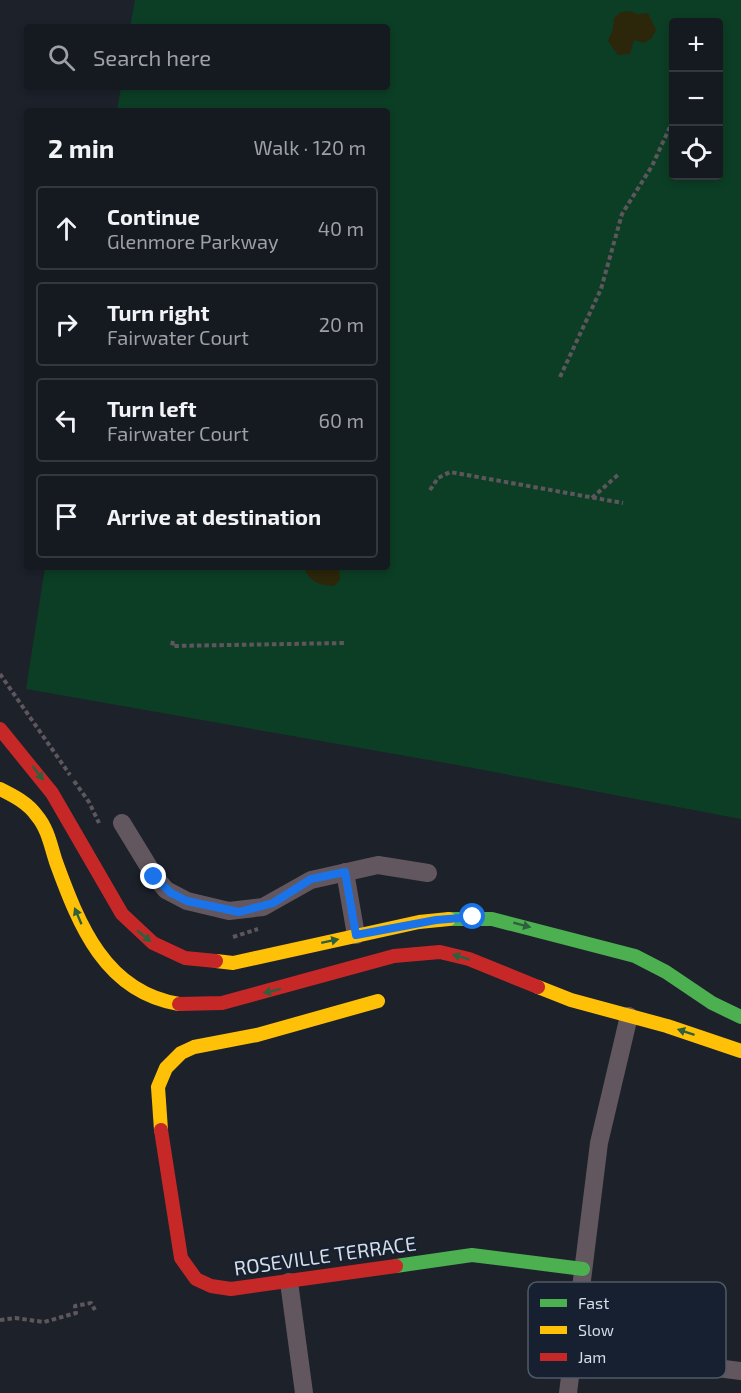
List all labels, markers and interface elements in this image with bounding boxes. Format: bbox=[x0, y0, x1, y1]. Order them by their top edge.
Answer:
map controls bbox=[669, 18, 723, 180]
button: + bbox=[669, 18, 723, 72]
search box bbox=[24, 24, 390, 90]
icon: search bbox=[45, 41, 78, 74]
text: Search here bbox=[93, 44, 211, 70]
button: − bbox=[669, 72, 723, 126]
button: locate bbox=[669, 126, 723, 180]
text: 2 min bbox=[48, 132, 114, 163]
text: Walk · 120 m bbox=[254, 135, 366, 159]
text: Continue bbox=[107, 203, 200, 229]
icon: ahead bbox=[50, 212, 83, 245]
text: 40 m bbox=[318, 216, 364, 240]
text: Glenmore Parkway bbox=[107, 229, 279, 253]
text: Turn right bbox=[107, 299, 209, 325]
icon: right bbox=[50, 308, 83, 341]
text: 20 m bbox=[319, 312, 364, 336]
text: Fairwater Court bbox=[107, 325, 249, 349]
text: Turn left bbox=[107, 395, 196, 421]
icon: left bbox=[50, 404, 83, 437]
text: 60 m bbox=[319, 408, 364, 432]
text: Fairwater Court bbox=[107, 421, 249, 445]
icon: arrive bbox=[50, 500, 83, 533]
text: Arrive at destination bbox=[107, 503, 321, 529]
one-way arrow bbox=[31, 766, 43, 781]
route end bbox=[140, 863, 166, 889]
route start bbox=[459, 903, 485, 929]
one-way arrow bbox=[73, 907, 82, 925]
one-way arrow bbox=[513, 921, 531, 930]
one-way arrow bbox=[136, 929, 152, 942]
one-way arrow bbox=[320, 935, 339, 945]
one-way arrow bbox=[452, 952, 470, 961]
one-way arrow bbox=[263, 986, 281, 996]
one-way arrow bbox=[677, 1026, 695, 1036]
street label: ROSEVILLE TERRACE bbox=[232, 1230, 418, 1280]
legend bbox=[528, 1282, 726, 1378]
text: Fast bbox=[578, 1293, 609, 1312]
text: Slow bbox=[578, 1320, 614, 1339]
text: Jam bbox=[578, 1347, 606, 1366]

